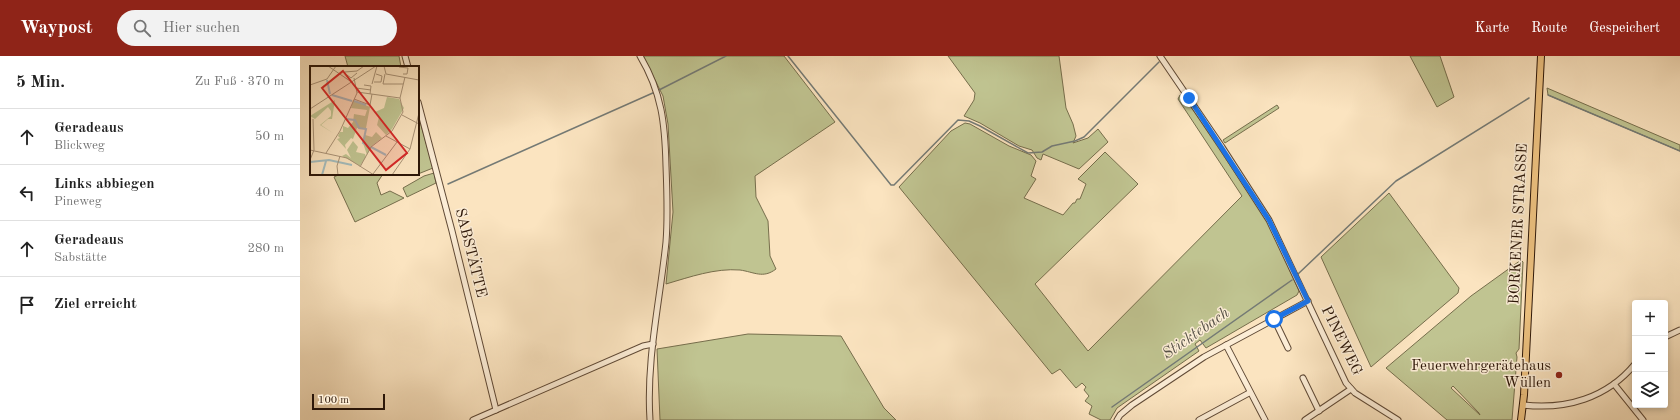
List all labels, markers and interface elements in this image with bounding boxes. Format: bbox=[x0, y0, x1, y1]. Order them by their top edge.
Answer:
search box bbox=[117, 10, 397, 46]
icon: search bbox=[131, 17, 153, 39]
text: Waypost bbox=[20, 19, 93, 38]
text: Hier suchen bbox=[163, 21, 240, 36]
text: Karte bbox=[1475, 21, 1509, 35]
text: Route bbox=[1531, 21, 1567, 35]
text: Gespeichert bbox=[1589, 21, 1660, 35]
inset map bbox=[310, 66, 419, 175]
text: 5 Min. bbox=[16, 74, 65, 91]
text: Zu Fuß · 370 m bbox=[195, 75, 284, 88]
route end bbox=[1180, 89, 1198, 107]
text: Geradeaus bbox=[54, 121, 123, 136]
icon: ahead bbox=[16, 126, 38, 148]
text: 50 m bbox=[255, 130, 284, 143]
text: Blickweg bbox=[54, 139, 105, 152]
street label: BORKENER STRASSE bbox=[1507, 143, 1531, 305]
text: Links abbiegen bbox=[54, 177, 155, 192]
icon: left bbox=[16, 182, 38, 204]
text: 40 m bbox=[255, 186, 284, 199]
text: Pineweg bbox=[54, 195, 102, 208]
street label: SABSTÄTTE bbox=[452, 206, 491, 299]
text: Geradeaus bbox=[54, 233, 123, 248]
icon: ahead bbox=[16, 238, 38, 260]
text: 280 m bbox=[247, 242, 284, 255]
text: Sabstätte bbox=[54, 251, 107, 264]
icon: arrive bbox=[16, 294, 38, 316]
text: Ziel erreicht bbox=[54, 297, 137, 312]
map controls bbox=[1632, 300, 1668, 408]
button: + bbox=[1632, 300, 1668, 336]
street label: PINEWEG bbox=[1318, 304, 1364, 378]
water label: Sticktebach bbox=[1159, 305, 1233, 363]
route start bbox=[1265, 310, 1283, 328]
button: − bbox=[1632, 336, 1668, 372]
place label: Feuerwehrgerätehaus Wüllen bbox=[1411, 359, 1551, 391]
marker: Feuerwehrgerätehaus Wüllen bbox=[1554, 370, 1564, 380]
button: layers bbox=[1632, 372, 1668, 408]
scale bar bbox=[312, 392, 385, 411]
text: 100 m bbox=[318, 395, 349, 406]

